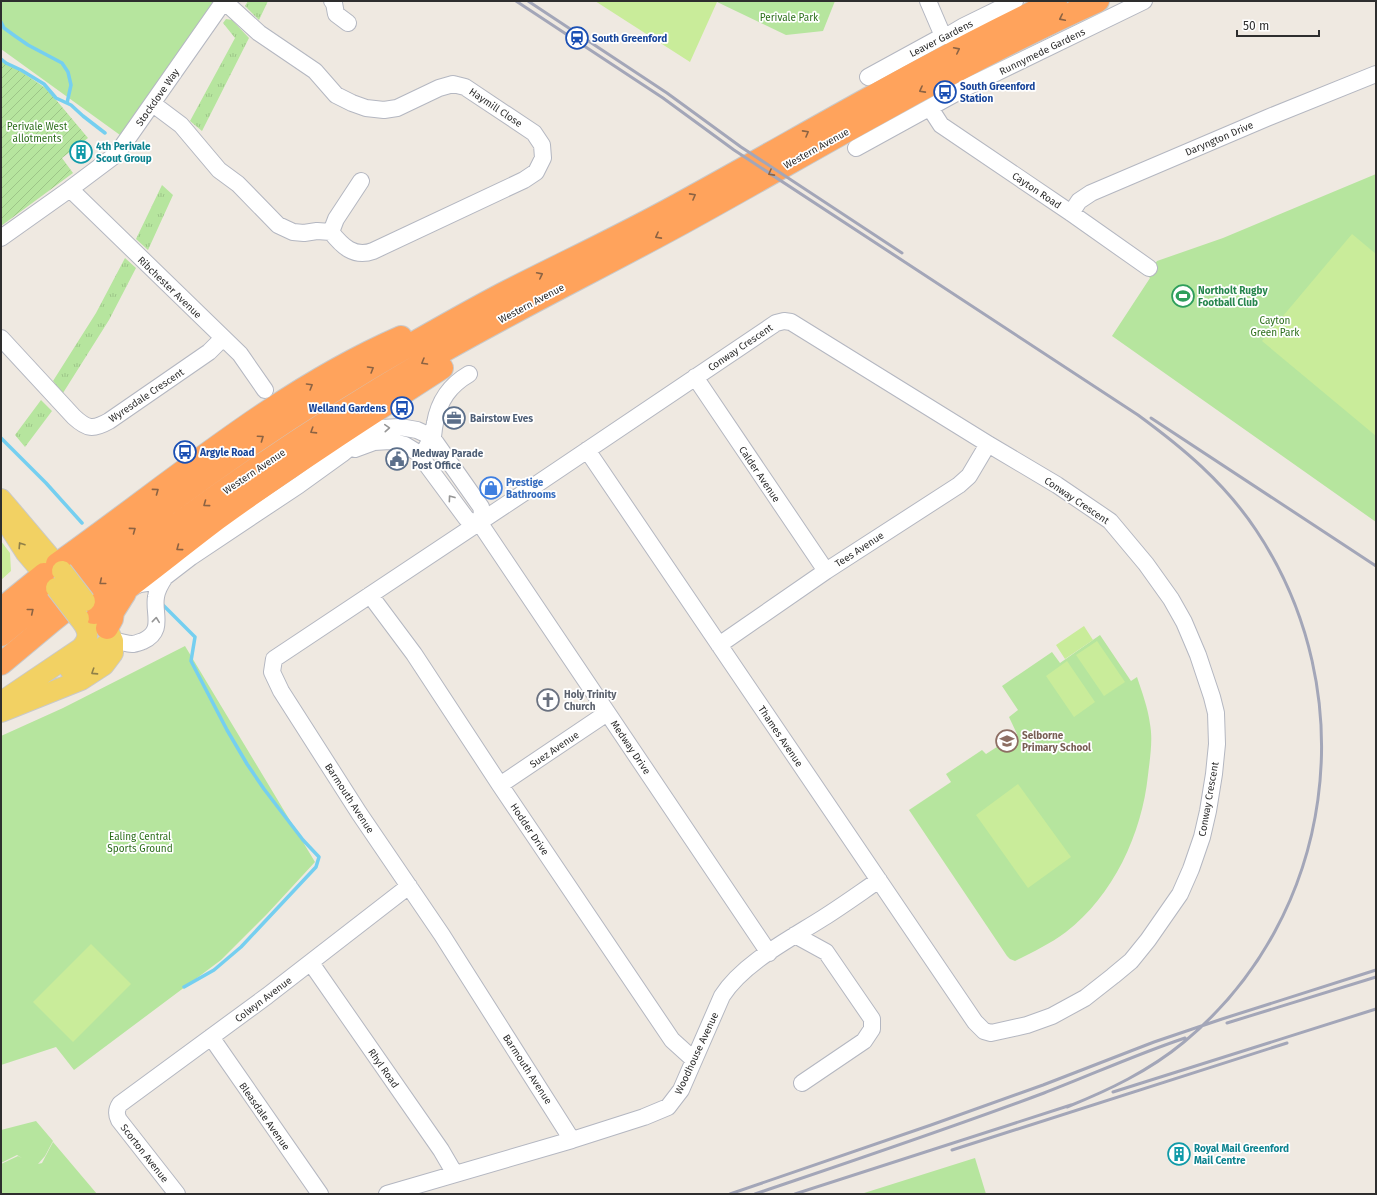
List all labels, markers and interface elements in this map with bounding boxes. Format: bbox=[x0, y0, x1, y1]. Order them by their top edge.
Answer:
park label: Perivale Park bbox=[760, 12, 819, 24]
scale bar bbox=[1237, 12, 1319, 38]
one-way arrow bbox=[1059, 13, 1067, 20]
street label: Leaver Gardens bbox=[908, 18, 975, 60]
text: 50 m bbox=[1243, 19, 1269, 33]
station icon: South Greenford bbox=[564, 25, 590, 51]
street label: Runnymede Gardens bbox=[998, 26, 1088, 78]
place label: South Greenford bbox=[592, 33, 667, 45]
one-way arrow bbox=[953, 48, 960, 55]
street label: Stockdove Way bbox=[134, 66, 182, 129]
bus stop icon: South Greenford Station bbox=[932, 79, 958, 105]
place label: South Greenford Station bbox=[960, 81, 1035, 105]
one-way arrow bbox=[919, 85, 926, 92]
street label: Haymill Close bbox=[467, 86, 524, 130]
street label: Daryngton Drive bbox=[1183, 119, 1255, 159]
park label: Perivale West allotments bbox=[7, 121, 68, 145]
street label: Western Avenue bbox=[782, 126, 851, 172]
one-way arrow bbox=[802, 130, 809, 137]
building icon: 4th Perivale Scout Group bbox=[68, 139, 94, 165]
place label: 4th Perivale Scout Group bbox=[96, 141, 152, 165]
one-way arrow bbox=[768, 169, 775, 176]
street label: Cayton Road bbox=[1010, 170, 1063, 212]
one-way arrow bbox=[689, 194, 696, 201]
one-way arrow bbox=[654, 231, 662, 239]
street label: Ribchester Avenue bbox=[135, 254, 204, 321]
one-way arrow bbox=[536, 272, 543, 280]
street label: Western Avenue bbox=[497, 282, 566, 326]
sports icon: Northolt Rugby Football Club bbox=[1170, 283, 1196, 309]
place label: Northolt Rugby Football Club bbox=[1198, 285, 1268, 309]
park label: Cayton Green Park bbox=[1251, 315, 1300, 339]
street label: Conway Crescent bbox=[706, 321, 776, 374]
one-way arrow bbox=[420, 358, 428, 365]
street label: Wyresdale Crescent bbox=[107, 366, 187, 425]
one-way arrow bbox=[367, 366, 374, 373]
one-way arrow bbox=[306, 383, 313, 391]
bus stop icon: Welland Gardens bbox=[389, 395, 415, 421]
place label: Welland Gardens bbox=[309, 403, 386, 415]
office icon: Bairstow Eves bbox=[441, 405, 467, 431]
place label: Bairstow Eves bbox=[470, 413, 533, 425]
one-way arrow bbox=[384, 423, 390, 432]
one-way arrow bbox=[310, 426, 317, 434]
one-way arrow bbox=[257, 436, 264, 443]
bus stop icon: Argyle Road bbox=[172, 439, 198, 465]
street label: Calder Avenue bbox=[736, 444, 782, 505]
public building icon: Medway Parade Post Office bbox=[384, 446, 410, 472]
place label: Argyle Road bbox=[199, 447, 255, 459]
street label: Western Avenue bbox=[221, 447, 288, 497]
place label: Medway Parade Post Office bbox=[412, 448, 484, 472]
shop icon: Prestige Bathrooms bbox=[478, 475, 504, 501]
street label: Conway Crescent bbox=[1042, 475, 1111, 527]
place label: Prestige Bathrooms bbox=[506, 477, 556, 501]
one-way arrow bbox=[152, 488, 159, 496]
one-way arrow bbox=[449, 496, 456, 503]
one-way arrow bbox=[203, 499, 210, 506]
one-way arrow bbox=[129, 528, 136, 535]
street label: Tees Avenue bbox=[833, 530, 886, 570]
one-way arrow bbox=[19, 542, 26, 549]
one-way arrow bbox=[176, 543, 183, 551]
one-way arrow bbox=[99, 578, 106, 585]
one-way arrow bbox=[27, 608, 34, 615]
one-way arrow bbox=[152, 617, 161, 623]
one-way arrow bbox=[91, 667, 98, 675]
church icon: Holy Trinity Church bbox=[535, 687, 561, 713]
place label: Holy Trinity Church bbox=[564, 689, 617, 713]
street label: Thames Avenue bbox=[755, 704, 805, 769]
street label: Medway Drive bbox=[608, 718, 653, 777]
school or university icon: Selborne Primary School bbox=[994, 728, 1020, 754]
street label: Suez Avenue bbox=[528, 729, 581, 771]
place label: Selborne Primary School bbox=[1022, 730, 1091, 754]
street label: Barmouth Avenue bbox=[322, 761, 376, 836]
street label: Conway Crescent bbox=[1197, 761, 1222, 837]
street label: Hodder Drive bbox=[507, 801, 551, 858]
park label: Ealing Central Sports Ground bbox=[107, 831, 173, 855]
street label: Colwyn Avenue bbox=[233, 975, 294, 1025]
street label: Woodhouse Avenue bbox=[673, 1010, 721, 1096]
street label: Barmouth Avenue bbox=[500, 1032, 554, 1107]
street label: Rhyl Road bbox=[365, 1047, 401, 1091]
street label: Bleasdale Avenue bbox=[236, 1080, 292, 1153]
street label: Scorton Avenue bbox=[118, 1122, 171, 1185]
building icon: Royal Mail Greenford Mail Centre bbox=[1166, 1141, 1192, 1167]
place label: Royal Mail Greenford Mail Centre bbox=[1194, 1143, 1289, 1167]

